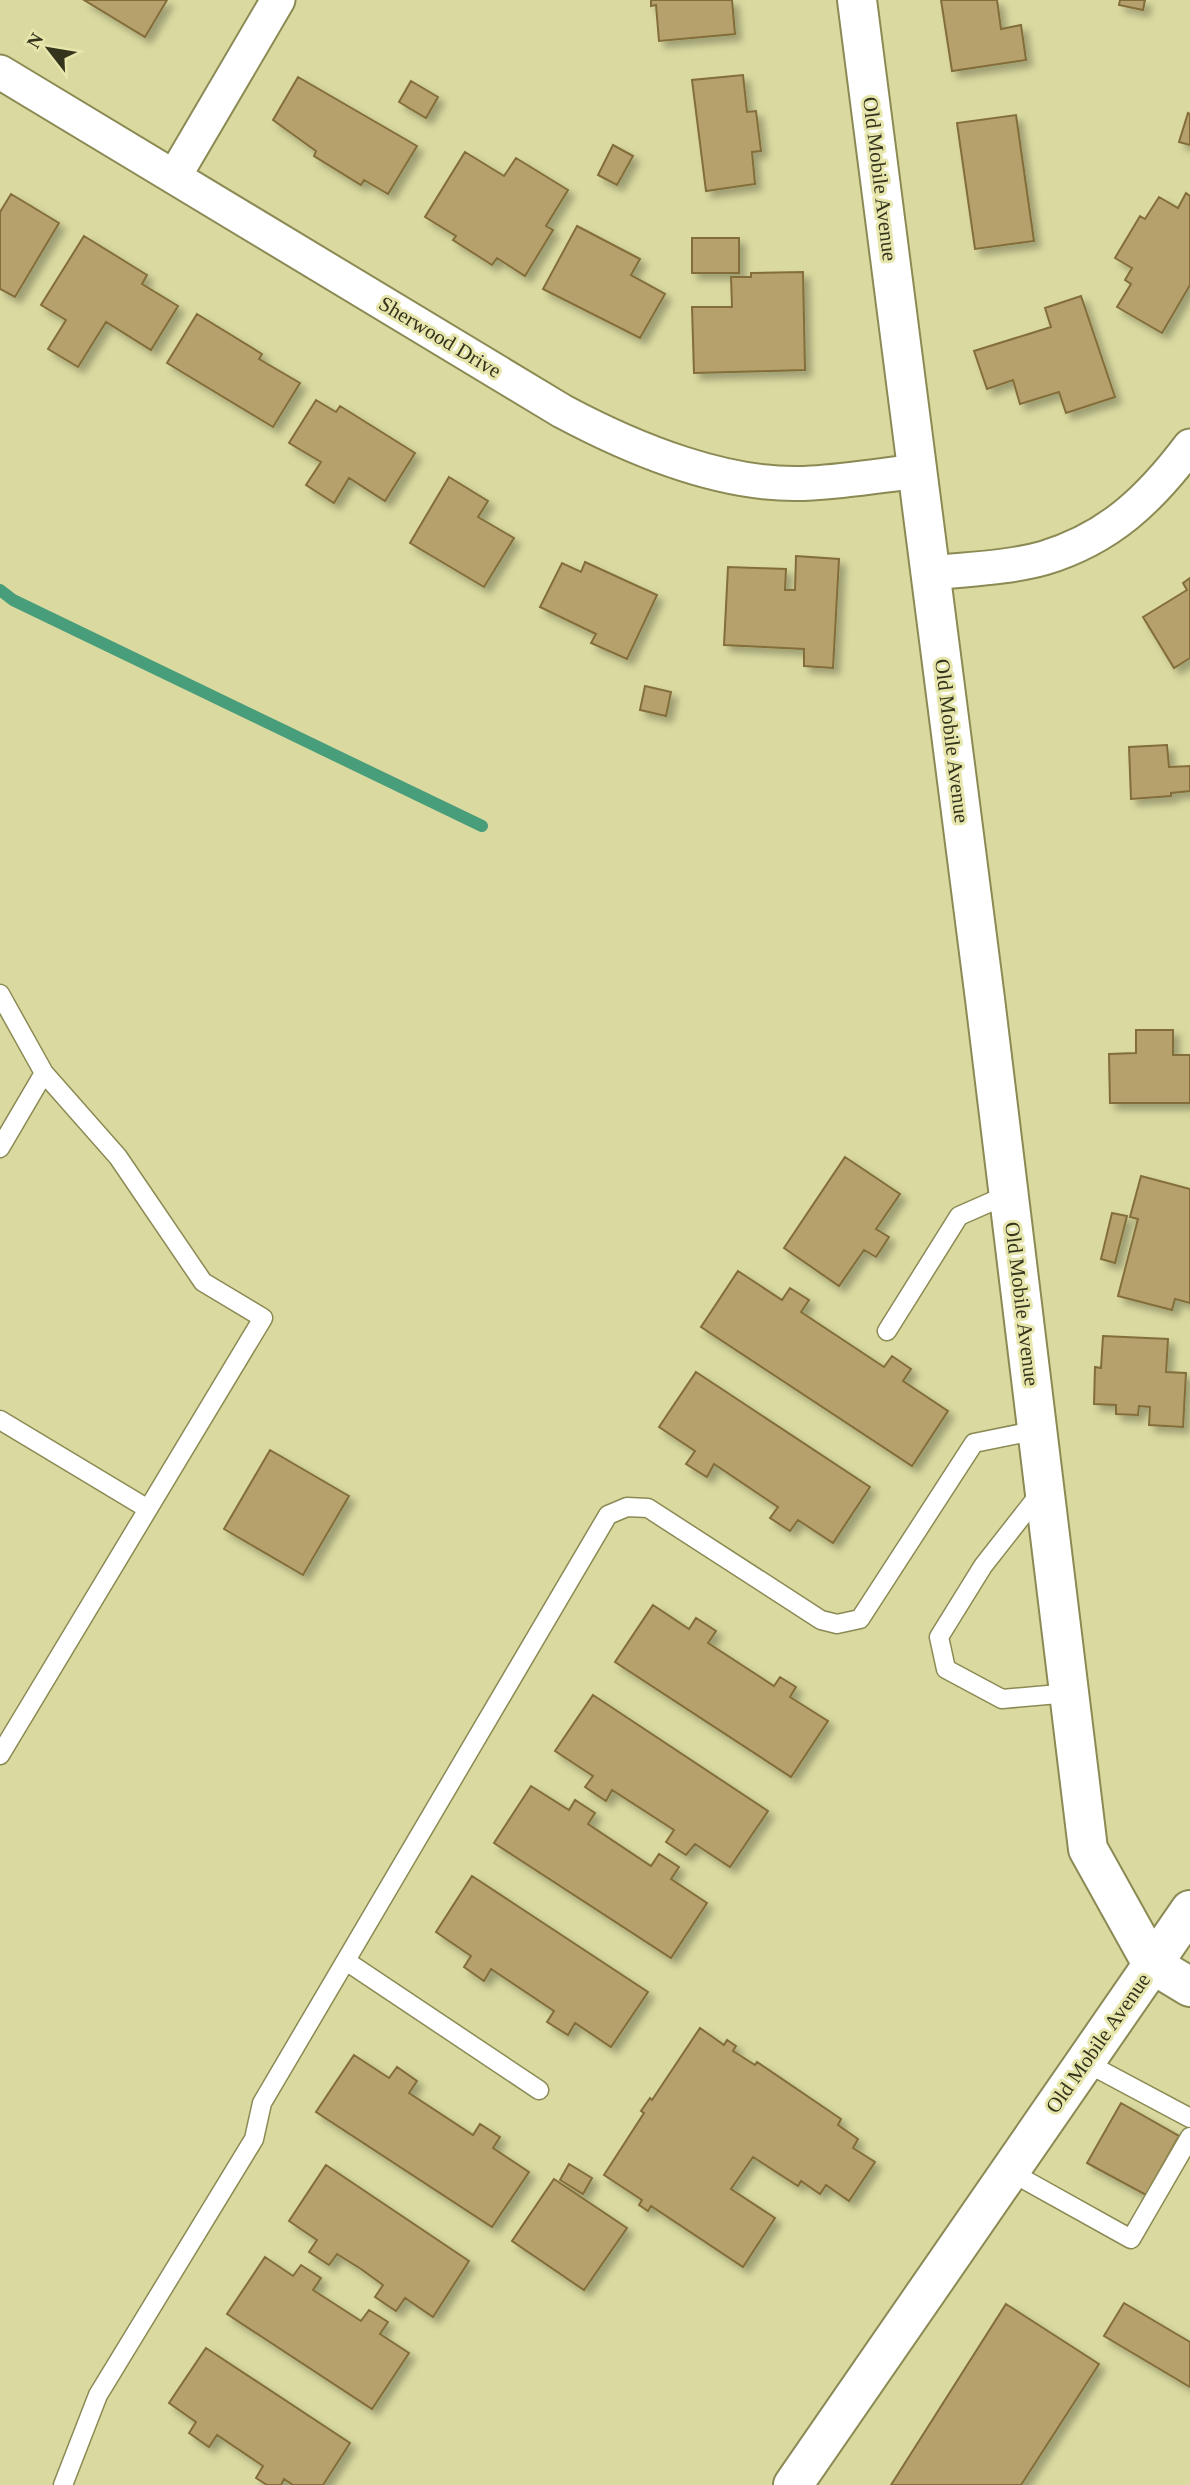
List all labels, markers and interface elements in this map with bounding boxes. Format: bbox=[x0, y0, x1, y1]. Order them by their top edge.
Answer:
north arrow bbox=[14, 14, 84, 84]
text: N bbox=[22, 29, 48, 52]
street label: Old Mobile Avenue bbox=[858, 96, 902, 262]
street label: Sherwood Drive bbox=[375, 291, 505, 383]
street label: Old Mobile Avenue bbox=[930, 658, 974, 824]
street label: Old Mobile Avenue bbox=[1000, 1221, 1044, 1387]
street label: Old Mobile Avenue bbox=[1041, 1968, 1155, 2118]

